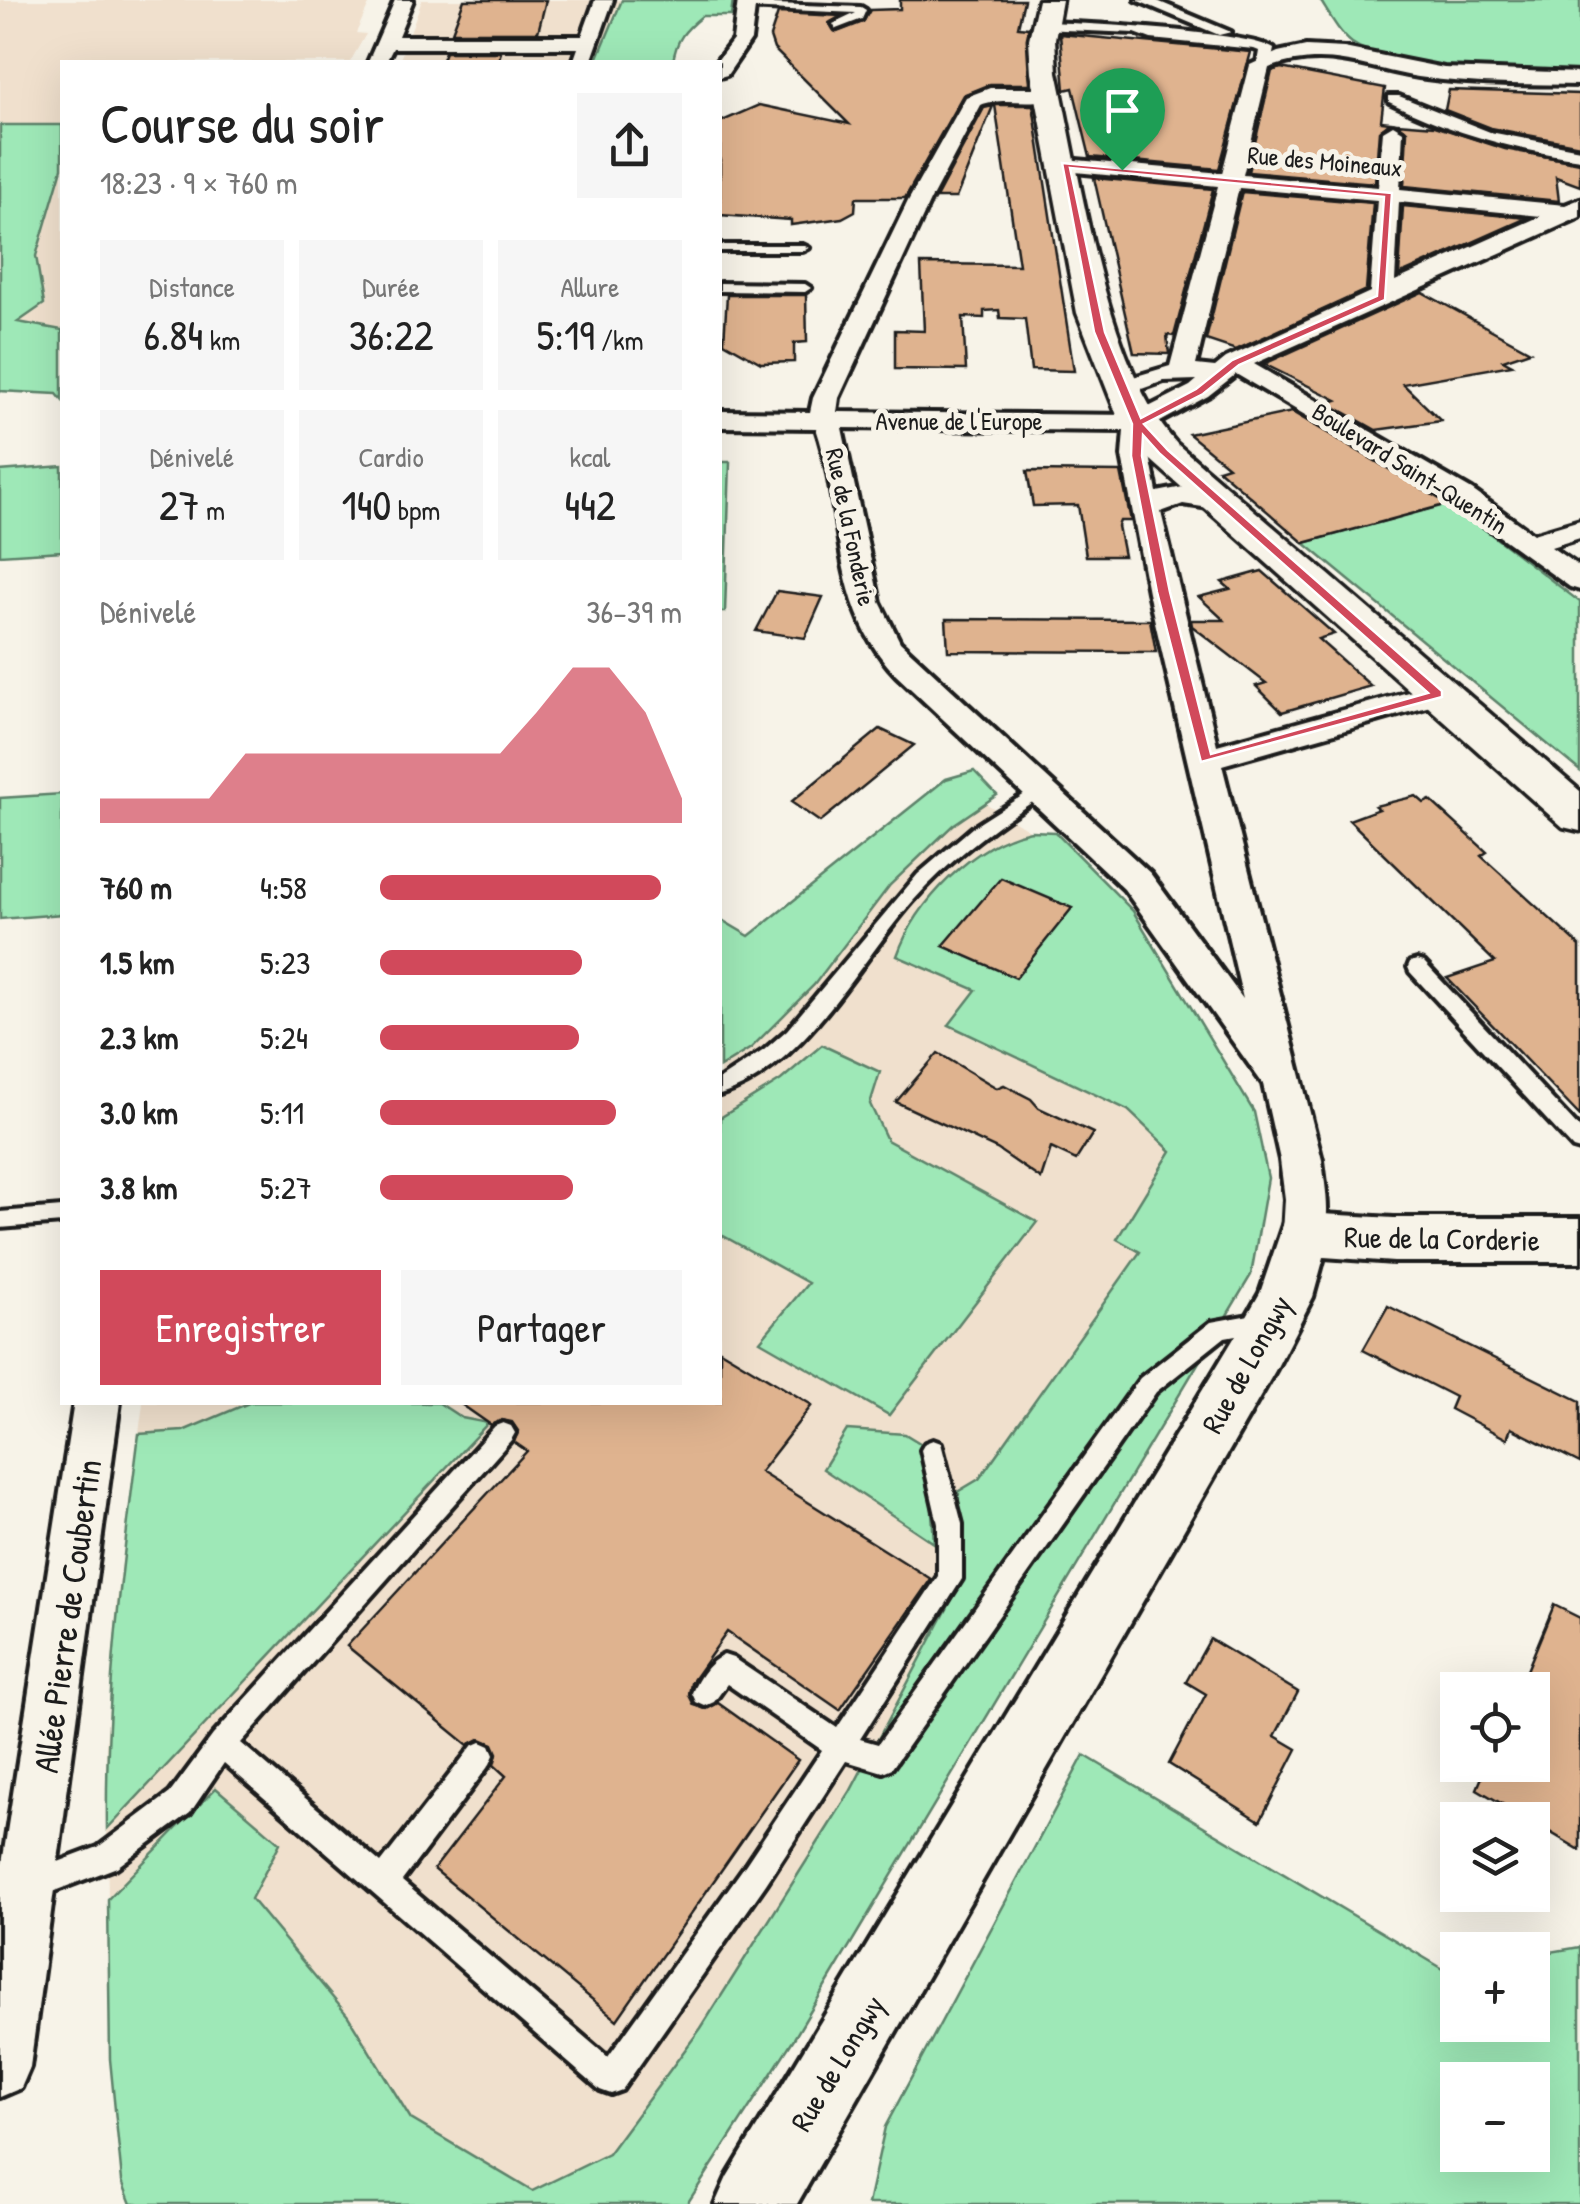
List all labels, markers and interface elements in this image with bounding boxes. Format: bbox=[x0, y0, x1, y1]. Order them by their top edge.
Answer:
pin bbox=[1080, 68, 1165, 171]
icon: arrive bbox=[1095, 83, 1150, 138]
text: Course du soir bbox=[100, 86, 384, 160]
button: share bbox=[577, 93, 682, 198]
street label: Rue des Moineaux bbox=[1246, 137, 1404, 185]
text: 18:23 · 9 × 760 m bbox=[100, 161, 298, 204]
text: Distance bbox=[149, 268, 235, 306]
text: Durée bbox=[362, 268, 420, 306]
text: Allure bbox=[561, 268, 619, 306]
text: 6.84 bbox=[144, 306, 203, 363]
text: 36:22 bbox=[349, 306, 433, 363]
text: 5:19 bbox=[536, 306, 595, 363]
text: km bbox=[203, 321, 240, 359]
text: /km bbox=[595, 321, 644, 359]
street label: Boulevard Saint-Quentin bbox=[1306, 394, 1514, 542]
street label: Avenue de l'Europe bbox=[876, 404, 1042, 438]
text: Dénivelé bbox=[150, 438, 234, 476]
text: Cardio bbox=[358, 438, 424, 476]
text: kcal bbox=[570, 438, 610, 476]
street label: Rue de la Fonderie bbox=[818, 445, 884, 609]
text: 27 bbox=[159, 476, 199, 533]
text: 140 bbox=[342, 476, 391, 533]
text: 442 bbox=[564, 476, 616, 533]
text: m bbox=[199, 491, 225, 529]
text: bpm bbox=[391, 491, 440, 529]
text: Dénivelé bbox=[100, 590, 196, 633]
text: 36–39 m bbox=[586, 590, 682, 633]
text: 760 m bbox=[100, 866, 172, 909]
text: 4:58 bbox=[260, 866, 307, 909]
text: 1.5 km bbox=[100, 941, 174, 984]
text: 5:23 bbox=[260, 941, 310, 984]
text: 2.3 km bbox=[100, 1016, 179, 1059]
text: 5:24 bbox=[260, 1016, 308, 1059]
text: 3.0 km bbox=[100, 1091, 178, 1134]
text: 5:11 bbox=[260, 1091, 304, 1134]
text: 3.8 km bbox=[100, 1166, 177, 1209]
text: 5:27 bbox=[260, 1166, 312, 1209]
street label: Rue de la Corderie bbox=[1344, 1216, 1540, 1260]
button: Enregistrer bbox=[100, 1270, 381, 1385]
button: Partager bbox=[401, 1270, 682, 1385]
street label: Rue de Longwy bbox=[1192, 1288, 1300, 1440]
street label: Allée Pierre de Coubertin bbox=[22, 1456, 112, 1776]
map controls bbox=[1440, 1672, 1550, 2172]
button: locate bbox=[1440, 1672, 1550, 1782]
button: layers bbox=[1440, 1802, 1550, 1912]
button: + bbox=[1440, 1932, 1550, 2042]
street label: Rue de Longwy bbox=[781, 1988, 893, 2138]
button: − bbox=[1440, 2062, 1550, 2172]

